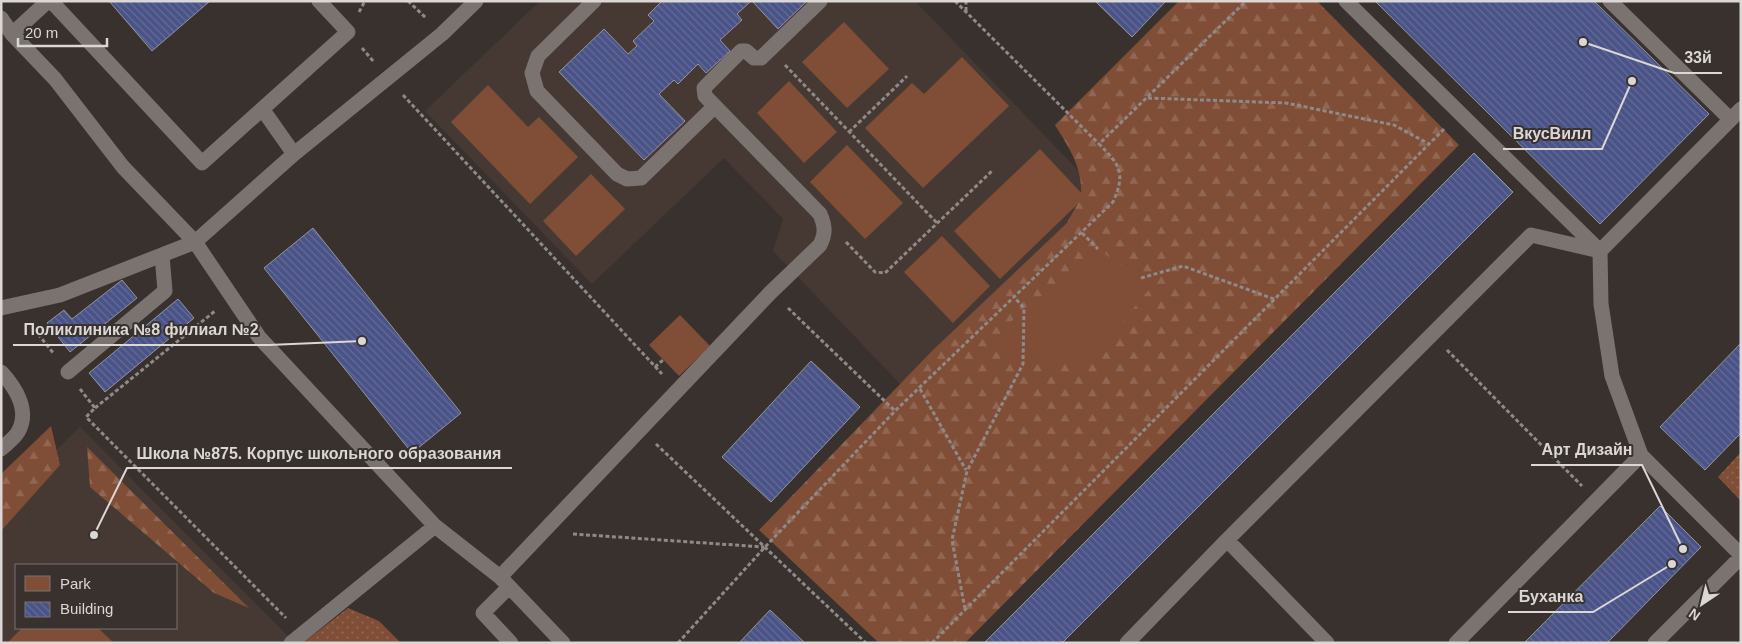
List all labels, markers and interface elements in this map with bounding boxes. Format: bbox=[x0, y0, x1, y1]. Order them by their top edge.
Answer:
scale bar bbox=[18, 15, 106, 47]
text: 20 m bbox=[25, 24, 58, 41]
callout: 33й bbox=[1674, 42, 1722, 73]
text: 33й bbox=[1684, 49, 1712, 66]
callout: ВкусВилл bbox=[1503, 118, 1602, 149]
text: ВкусВилл bbox=[1513, 125, 1591, 142]
callout: Поликлиника №8 филиал №2 bbox=[13, 314, 269, 345]
text: Поликлиника №8 филиал №2 bbox=[23, 321, 259, 338]
callout: Арт Дизайн bbox=[1531, 434, 1642, 465]
callout: Школа №875. Корпус школьного образования bbox=[127, 437, 512, 468]
text: Арт Дизайн bbox=[1542, 441, 1632, 458]
text: Школа №875. Корпус школьного образования bbox=[137, 445, 501, 462]
legend bbox=[15, 564, 178, 629]
text: Park bbox=[60, 575, 91, 592]
north arrow bbox=[1677, 579, 1727, 629]
callout: Буханка bbox=[1508, 581, 1593, 612]
text: Буханка bbox=[1519, 588, 1583, 605]
text: Building bbox=[60, 600, 113, 617]
text: N bbox=[1686, 605, 1703, 624]

